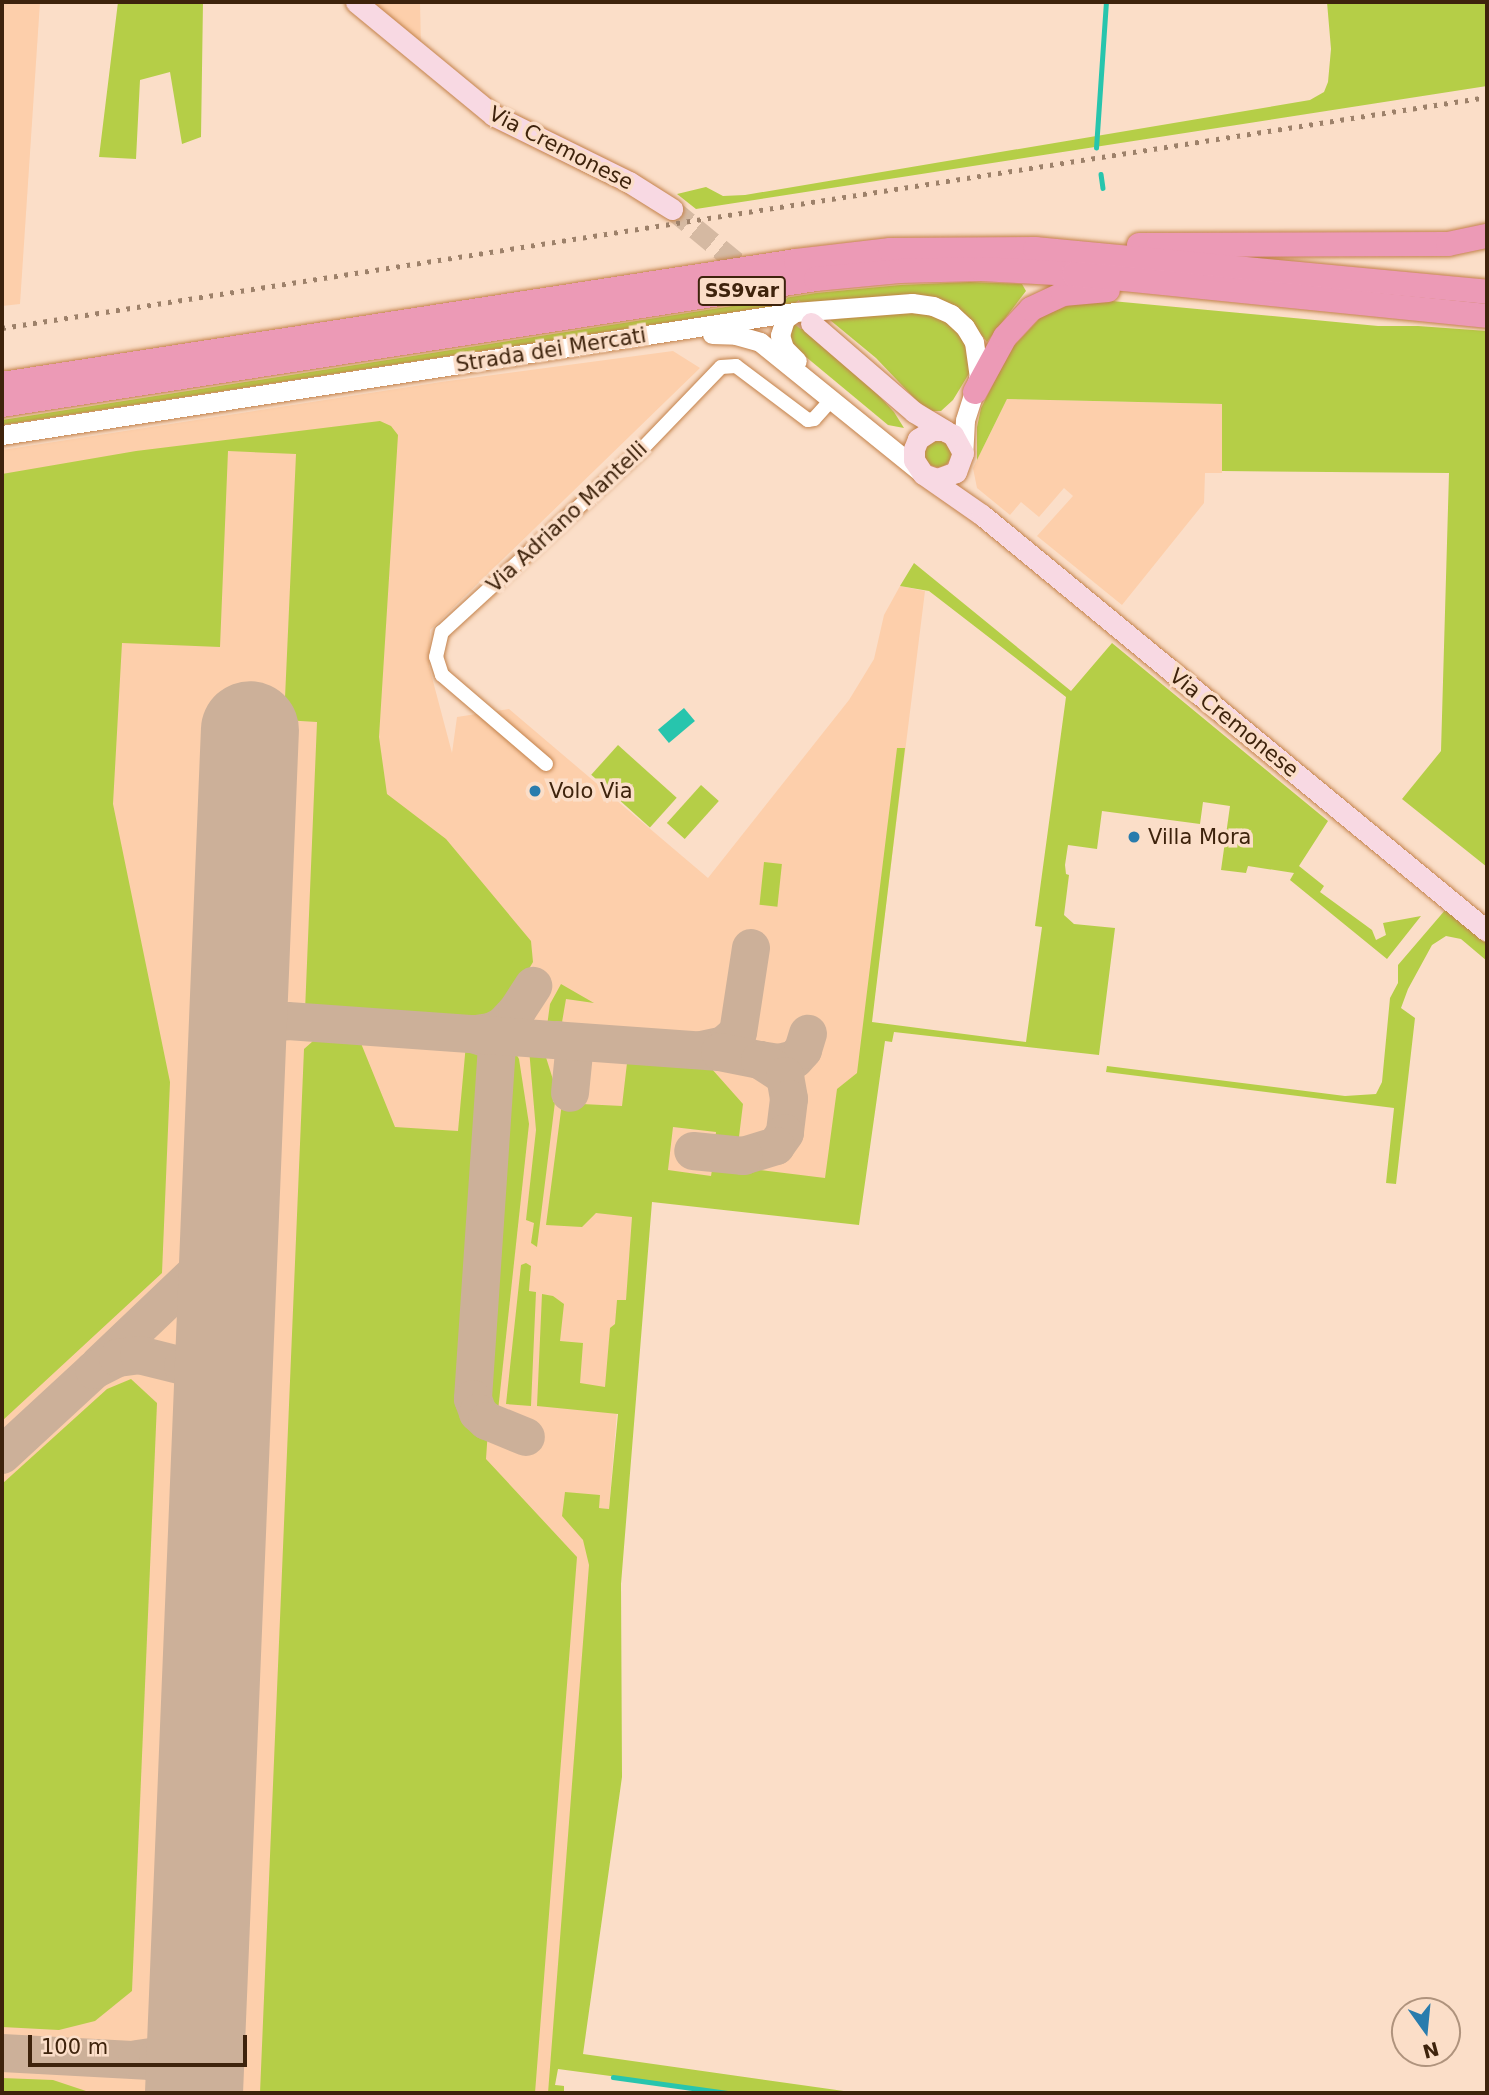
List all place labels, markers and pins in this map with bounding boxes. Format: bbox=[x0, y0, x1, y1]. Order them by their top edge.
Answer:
place label: Volo Via bbox=[549, 778, 633, 804]
marker: Volo Via bbox=[527, 783, 543, 799]
place label: Villa Mora bbox=[1148, 824, 1251, 850]
marker: Villa Mora bbox=[1126, 829, 1142, 845]

